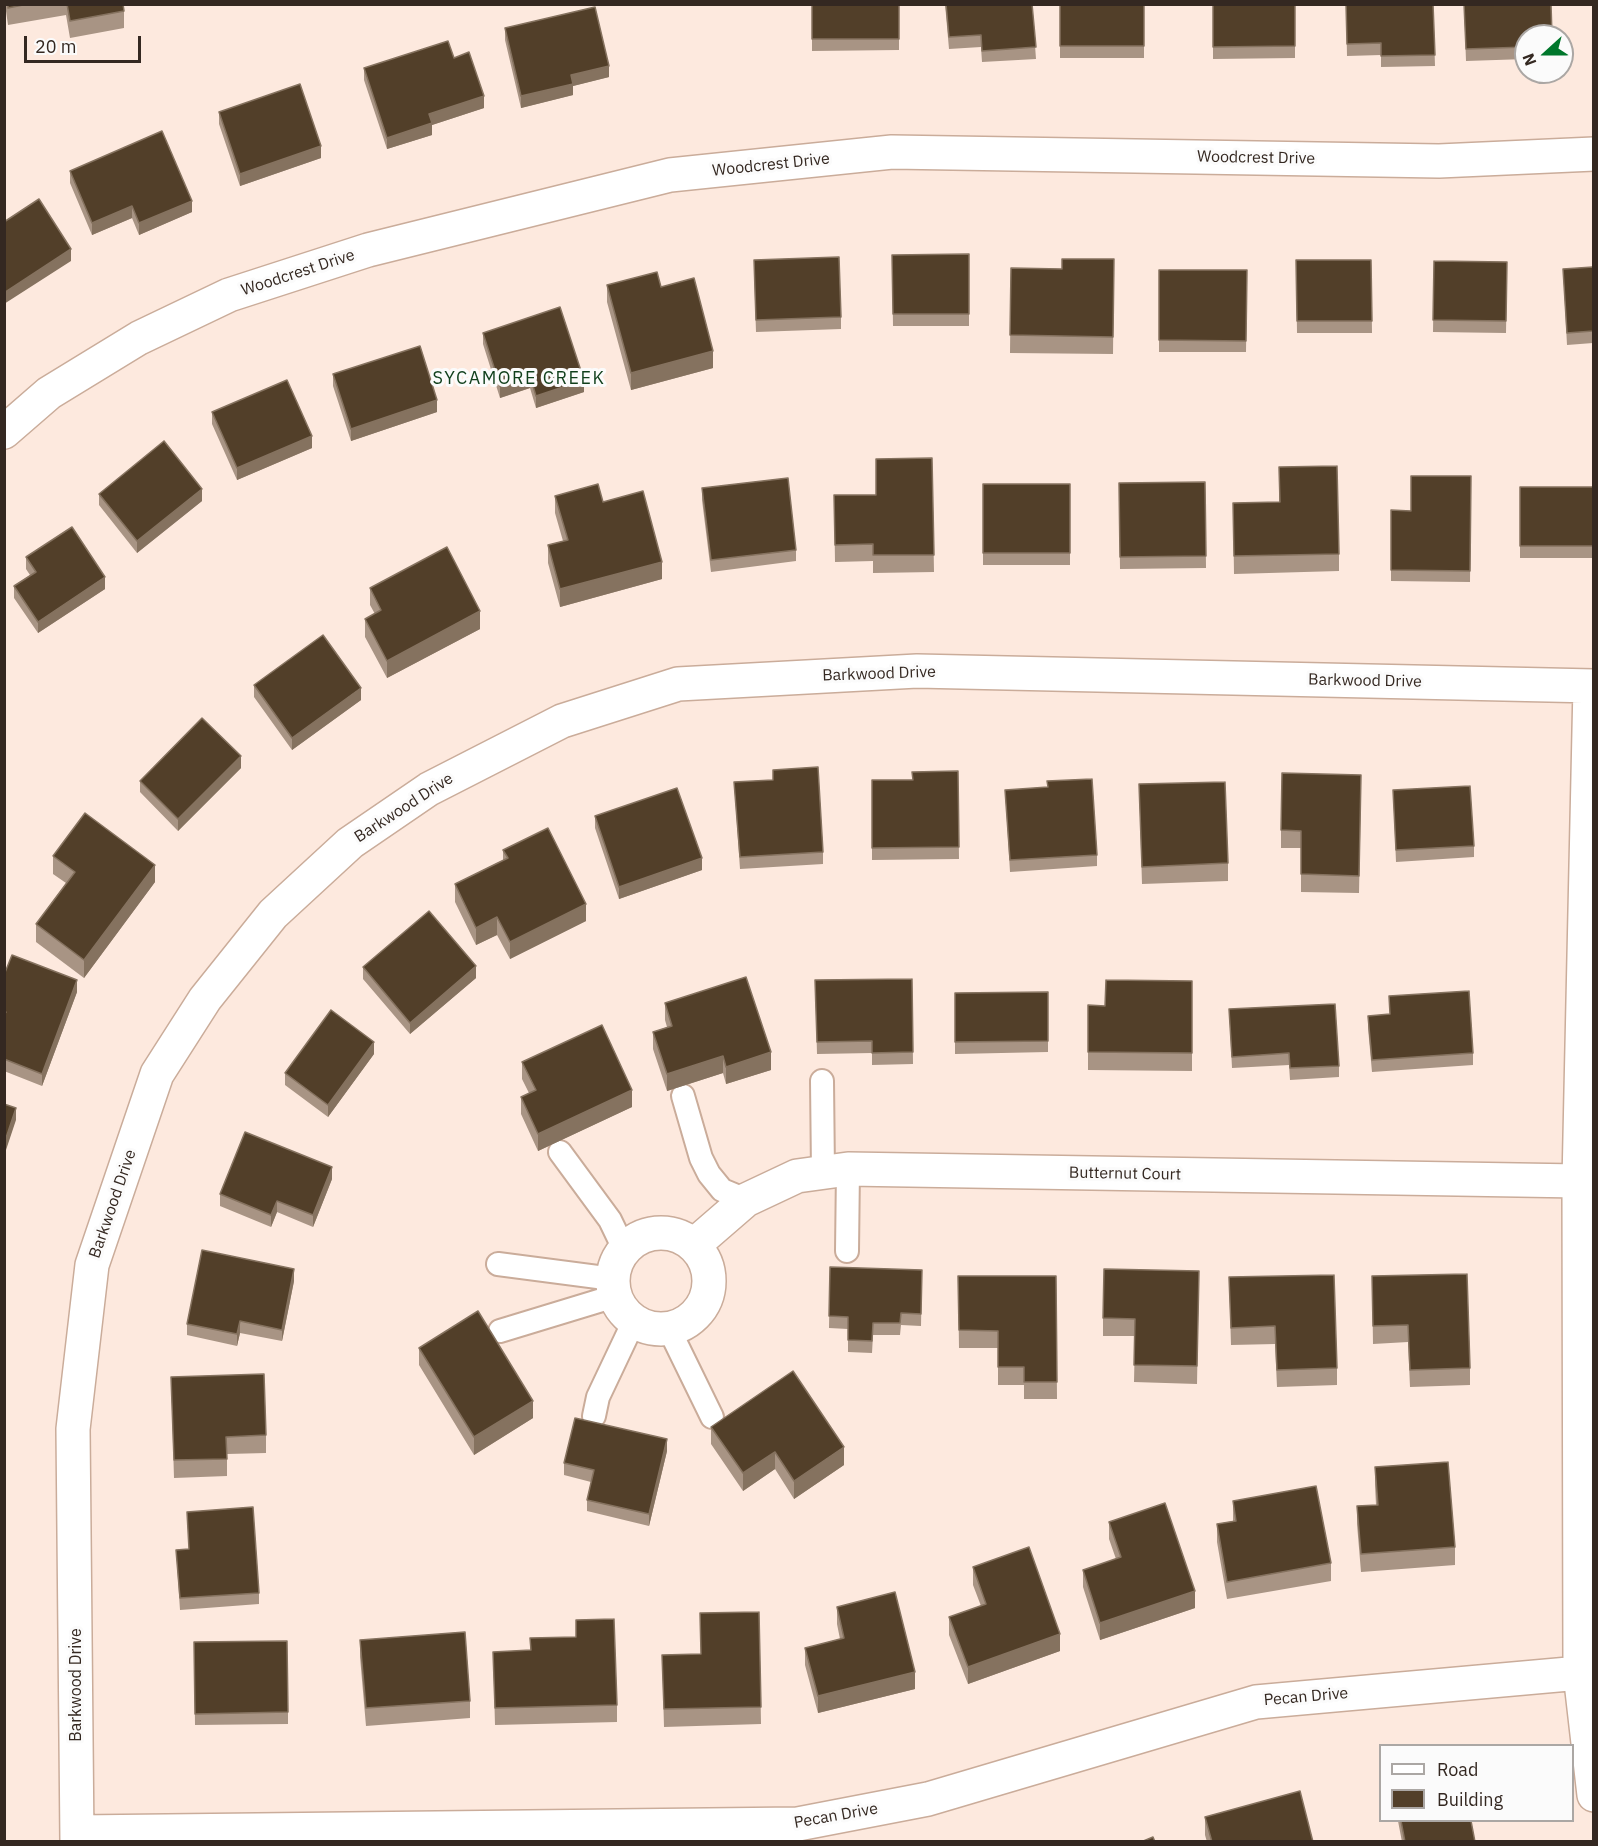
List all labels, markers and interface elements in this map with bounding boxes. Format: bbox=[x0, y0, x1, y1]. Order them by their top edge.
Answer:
scale bar bbox=[27, 24, 144, 62]
north arrow bbox=[1514, 24, 1574, 84]
text: 20 m bbox=[35, 35, 77, 58]
text: N bbox=[1518, 51, 1540, 69]
street label: Woodcrest Drive bbox=[1197, 147, 1315, 169]
street label: Woodcrest Drive bbox=[711, 149, 831, 181]
street label: Woodcrest Drive bbox=[239, 246, 357, 300]
district label: SYCAMORE CREEK bbox=[433, 368, 605, 390]
street label: Barkwood Drive bbox=[822, 662, 936, 686]
street label: Barkwood Drive bbox=[1308, 670, 1422, 692]
street label: Barkwood Drive bbox=[351, 769, 457, 847]
street label: Barkwood Drive bbox=[85, 1147, 141, 1261]
street label: Butternut Court bbox=[1069, 1163, 1181, 1185]
street label: Barkwood Drive bbox=[66, 1628, 86, 1742]
street label: Pecan Drive bbox=[1263, 1684, 1349, 1710]
legend bbox=[1379, 1744, 1574, 1822]
text: Road bbox=[1437, 1758, 1478, 1781]
text: Building bbox=[1437, 1788, 1503, 1811]
street label: Pecan Drive bbox=[793, 1799, 879, 1833]

